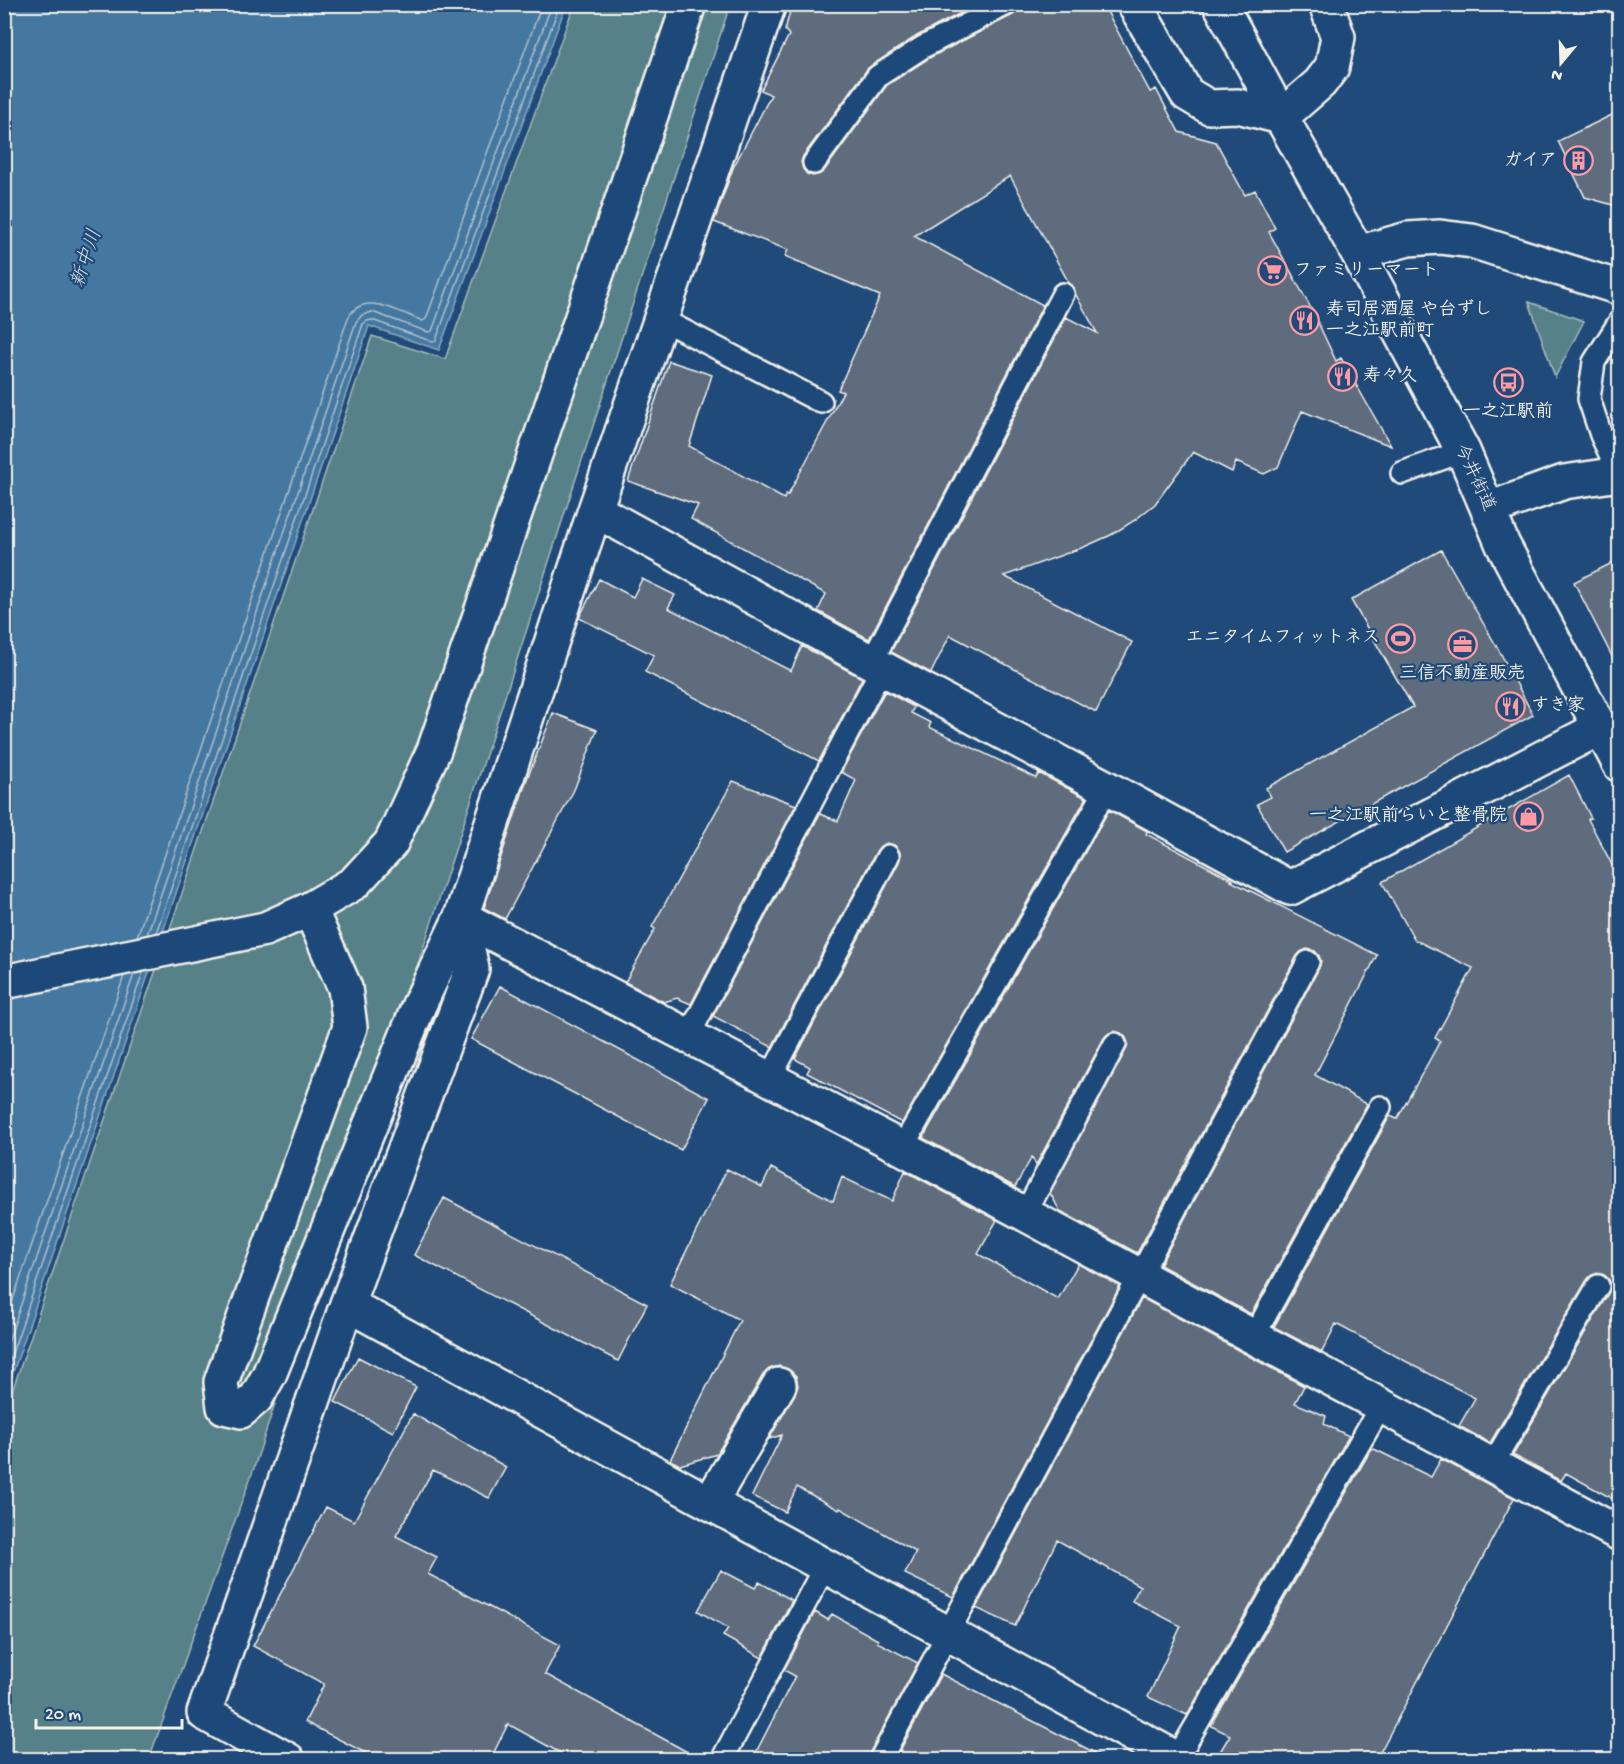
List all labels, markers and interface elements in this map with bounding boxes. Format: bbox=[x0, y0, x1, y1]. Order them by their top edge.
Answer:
north arrow bbox=[1531, 33, 1591, 93]
text: N bbox=[1549, 63, 1565, 85]
building icon: ガイア bbox=[1562, 145, 1594, 177]
place label: ガイア bbox=[1504, 151, 1557, 172]
water label: 新中川 bbox=[66, 226, 108, 291]
supermarket icon: ファミリーマート bbox=[1257, 255, 1289, 287]
place label: ファミリーマート bbox=[1294, 261, 1439, 282]
place label: 寿司居酒屋 や台ずし 一之江駅前町 bbox=[1326, 299, 1492, 342]
restaurant icon: 寿司居酒屋 や台ずし 一之江駅前町 bbox=[1289, 304, 1321, 336]
restaurant icon: 寿々久 bbox=[1326, 360, 1358, 392]
place label: 寿々久 bbox=[1363, 365, 1417, 387]
bus stop icon: 一之江駅前 bbox=[1492, 367, 1524, 399]
place label: 一之江駅前 bbox=[1463, 401, 1553, 423]
street label: 今井街道 bbox=[1449, 441, 1500, 515]
sports icon: エニタイムフィットネス bbox=[1385, 622, 1417, 654]
place label: エニタイムフィットネス bbox=[1186, 628, 1380, 649]
office icon: 三信不動産販売 bbox=[1446, 629, 1478, 661]
place label: 三信不動産販売 bbox=[1399, 663, 1525, 685]
restaurant icon: すき家 bbox=[1494, 690, 1526, 722]
place label: すき家 bbox=[1531, 695, 1585, 717]
shop icon: 一之江駅前らいと整骨院 bbox=[1512, 800, 1544, 832]
place label: 一之江駅前らいと整骨院 bbox=[1309, 805, 1507, 827]
scale bar bbox=[36, 1692, 182, 1730]
text: 20 m bbox=[45, 1705, 81, 1726]

